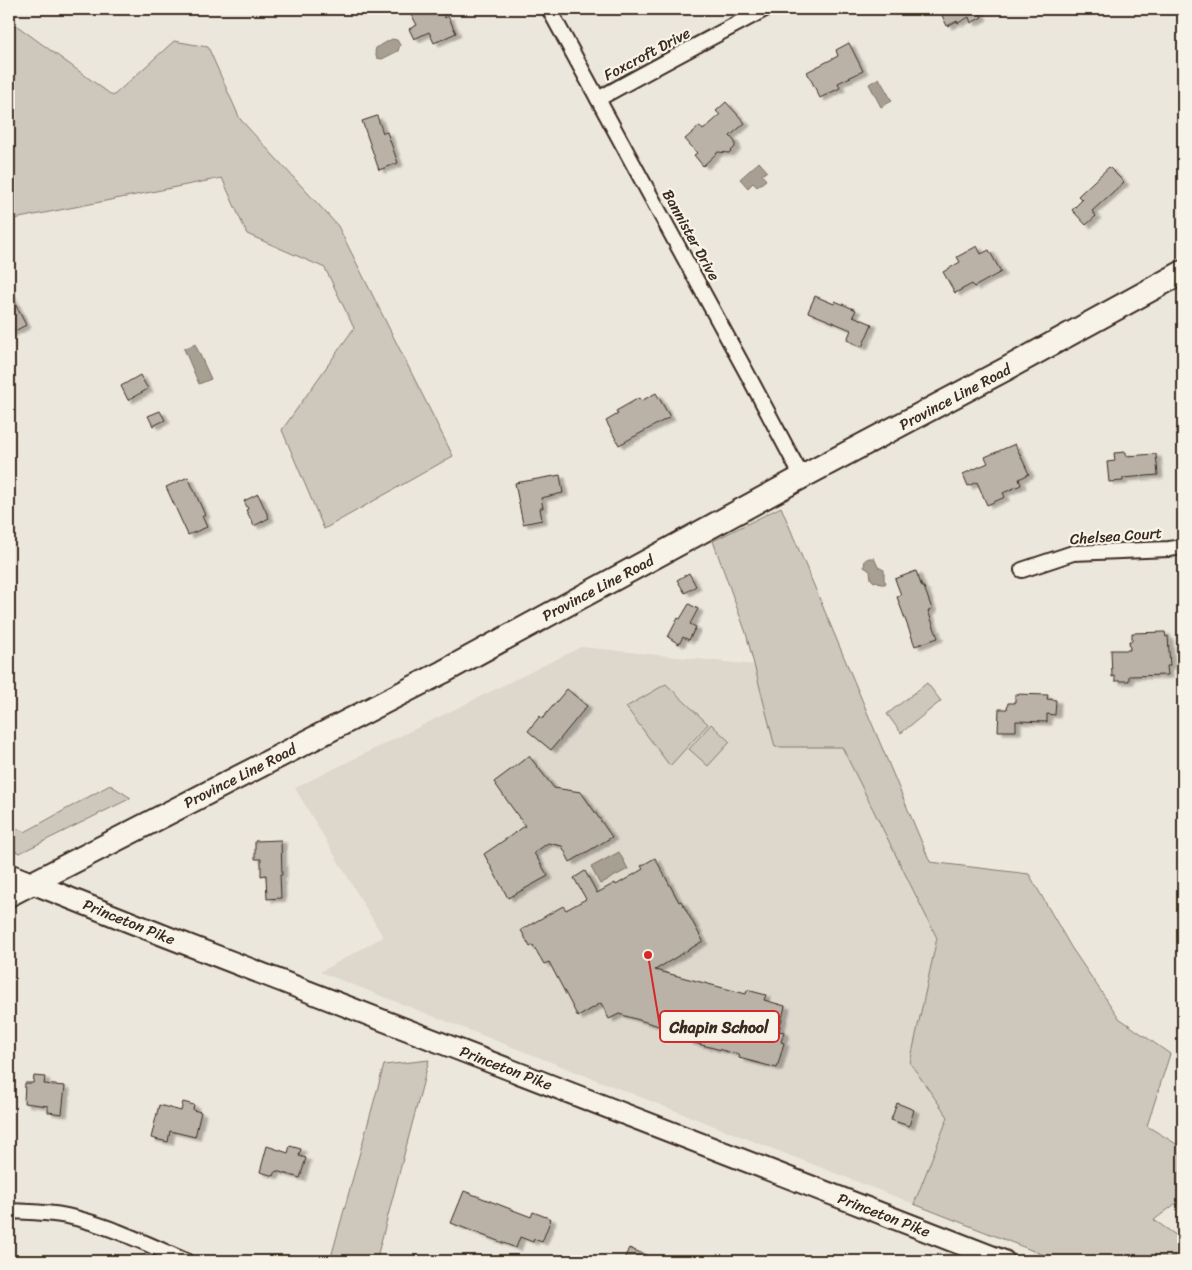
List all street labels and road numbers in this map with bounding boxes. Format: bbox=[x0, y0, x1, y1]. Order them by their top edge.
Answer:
street label: Foxcroft Drive bbox=[599, 20, 695, 88]
street label: Bannister Drive bbox=[655, 184, 727, 286]
street label: Province Line Road bbox=[894, 356, 1017, 437]
street label: Chelsea Court bbox=[1069, 520, 1163, 552]
street label: Province Line Road bbox=[537, 547, 660, 628]
street label: Province Line Road bbox=[179, 736, 302, 816]
street label: Princeton Pike bbox=[79, 892, 179, 952]
street label: Princeton Pike bbox=[456, 1038, 556, 1098]
street label: Princeton Pike bbox=[834, 1185, 934, 1245]

